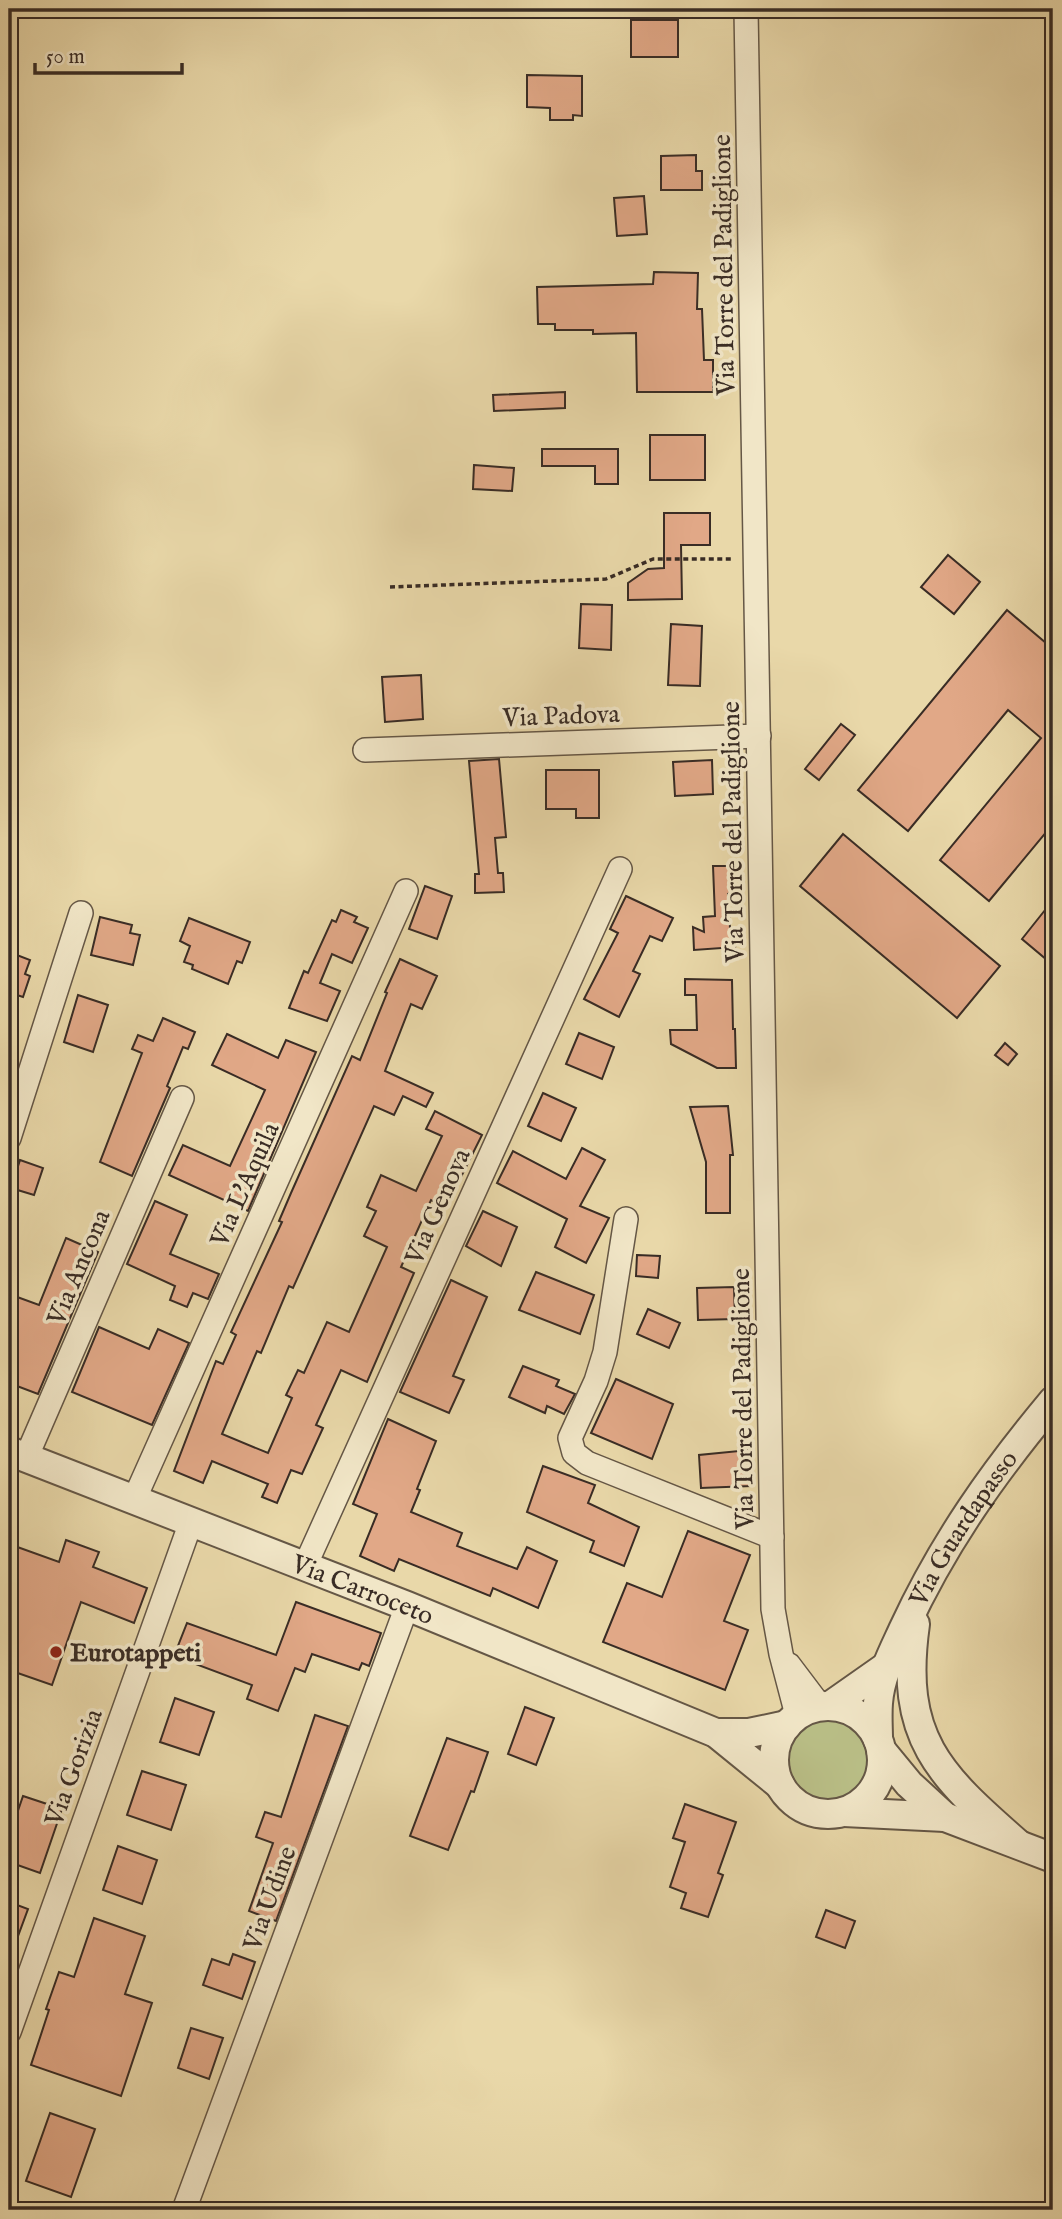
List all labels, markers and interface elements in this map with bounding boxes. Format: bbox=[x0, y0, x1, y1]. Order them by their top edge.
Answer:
scale bar bbox=[35, 32, 182, 76]
text: 50 m bbox=[46, 44, 85, 71]
street label: Via Torre del Padiglione bbox=[706, 134, 743, 397]
street label: Via Padova bbox=[501, 698, 621, 735]
street label: Via Torre del Padiglione bbox=[715, 701, 752, 964]
street label: Via L'Aquila bbox=[203, 1116, 288, 1253]
street label: Via Genova bbox=[398, 1143, 479, 1271]
street label: Via Ancona bbox=[40, 1204, 119, 1331]
street label: Via Torre del Padiglione bbox=[725, 1268, 762, 1531]
street label: Via Guardapasso bbox=[902, 1444, 1026, 1613]
street label: Via Carroceto bbox=[286, 1547, 438, 1633]
place label: Eurotappeti bbox=[70, 1637, 201, 1670]
marker: Eurotappeti bbox=[48, 1644, 64, 1660]
street label: Via Gorizia bbox=[38, 1704, 111, 1832]
street label: Via Udine bbox=[236, 1842, 305, 1956]

